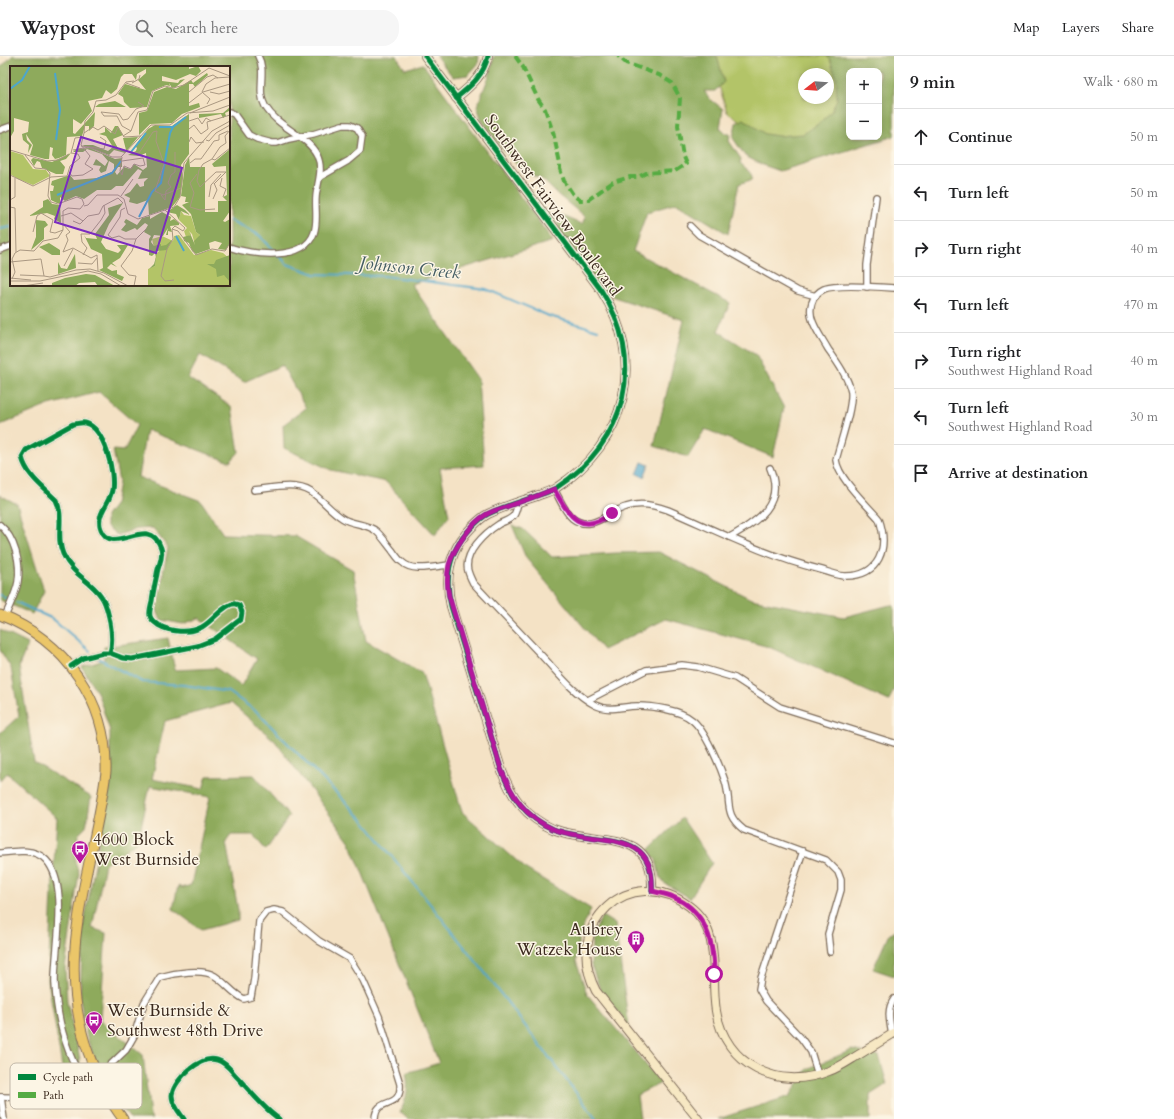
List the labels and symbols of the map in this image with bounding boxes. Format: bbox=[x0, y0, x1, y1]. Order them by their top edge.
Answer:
inset map bbox=[10, 66, 230, 286]
north arrow bbox=[798, 68, 834, 104]
street label: Southwest Fairview Boulevard bbox=[479, 110, 627, 300]
water label: Johnson Creek bbox=[354, 250, 462, 286]
route end bbox=[603, 504, 621, 522]
place label: 4600 Block West Burnside bbox=[92, 828, 199, 871]
bus stop icon: 4600 Block West Burnside bbox=[70, 839, 90, 864]
place label: Aubrey Watzek House bbox=[515, 918, 623, 961]
building icon: Aubrey Watzek House bbox=[626, 929, 646, 954]
route start bbox=[705, 965, 723, 983]
place label: West Burnside & Southwest 48th Drive bbox=[106, 999, 264, 1042]
bus stop icon: West Burnside & Southwest 48th Drive bbox=[84, 1010, 104, 1035]
legend bbox=[10, 1063, 142, 1109]
text: Cycle path bbox=[43, 1070, 93, 1085]
text: Path bbox=[43, 1088, 64, 1103]

